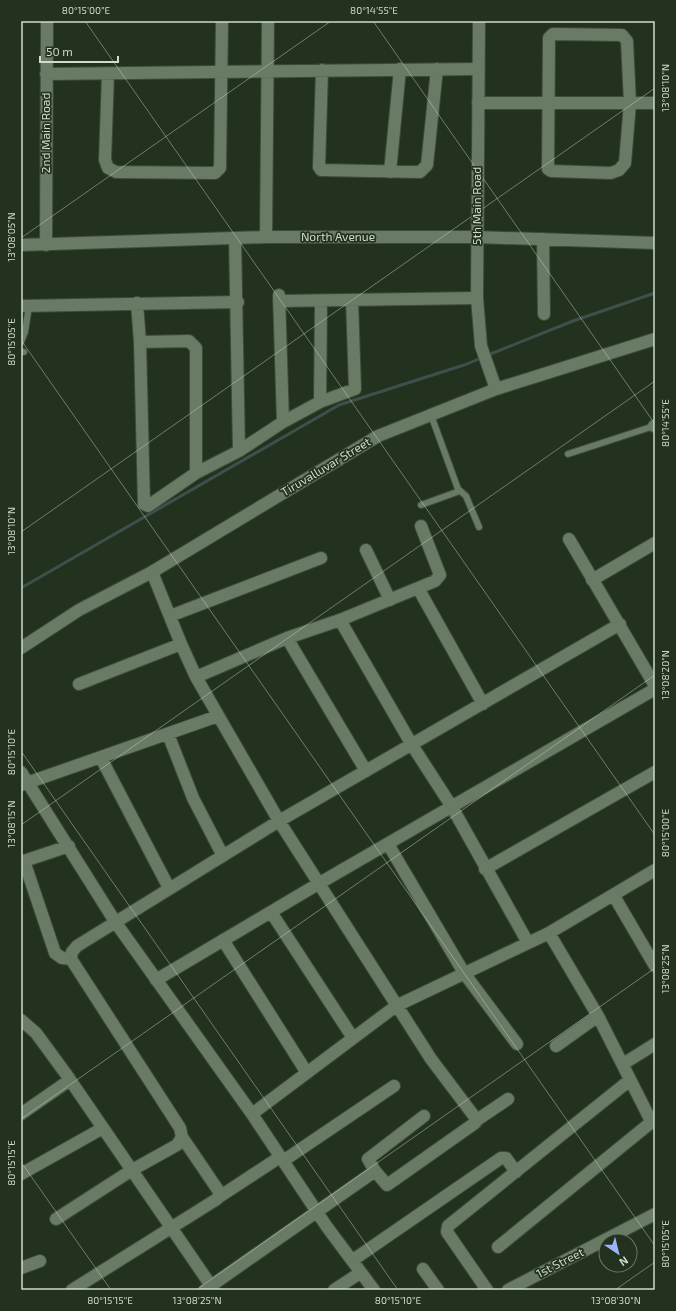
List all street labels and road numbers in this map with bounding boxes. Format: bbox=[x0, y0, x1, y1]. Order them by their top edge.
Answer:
street label: 2nd Main Road bbox=[38, 93, 52, 173]
street label: 5th Main Road bbox=[469, 167, 483, 245]
street label: North Avenue bbox=[301, 229, 375, 243]
street label: Tiruvalluvar Street bbox=[278, 434, 373, 498]
street label: 1st Street bbox=[533, 1244, 586, 1280]

